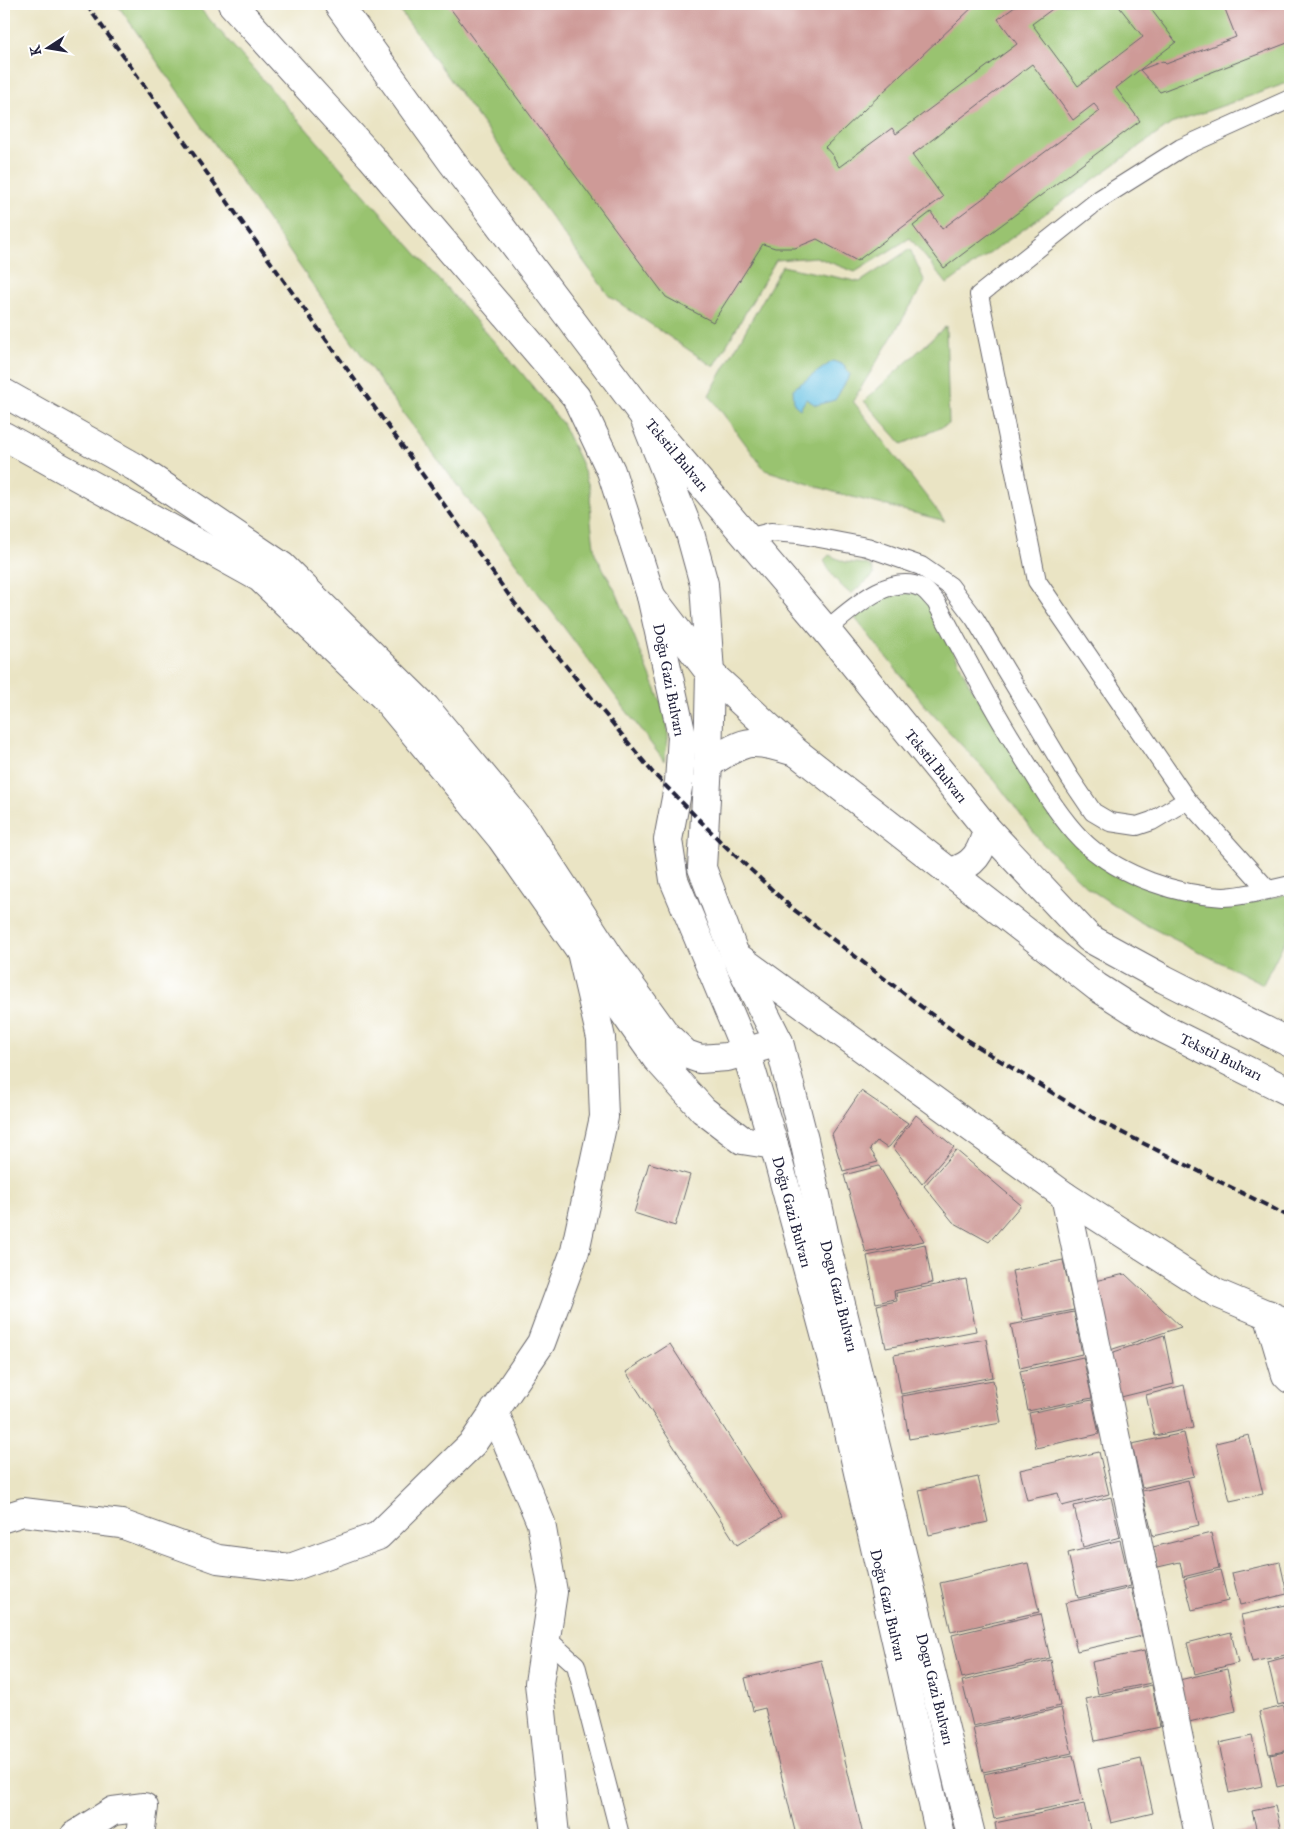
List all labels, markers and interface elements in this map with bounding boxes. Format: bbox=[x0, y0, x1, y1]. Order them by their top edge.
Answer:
north arrow bbox=[22, 22, 72, 72]
text: K bbox=[26, 43, 45, 57]
street label: Tekstil Bulvarı bbox=[641, 415, 713, 495]
street label: Doğu Gazi Bulvarı bbox=[649, 622, 689, 738]
street label: Tekstil Bulvarı bbox=[901, 726, 971, 806]
street label: Tekstil Bulvarı bbox=[1177, 1029, 1265, 1085]
street label: Doğu Gazi Bulvarı bbox=[769, 1154, 815, 1270]
street label: Dogu Gazi Bulvarı bbox=[816, 1238, 862, 1354]
street label: Doğu Gazi Bulvarı bbox=[866, 1547, 910, 1663]
street label: Dogu Gazi Bulvarı bbox=[912, 1631, 958, 1747]

